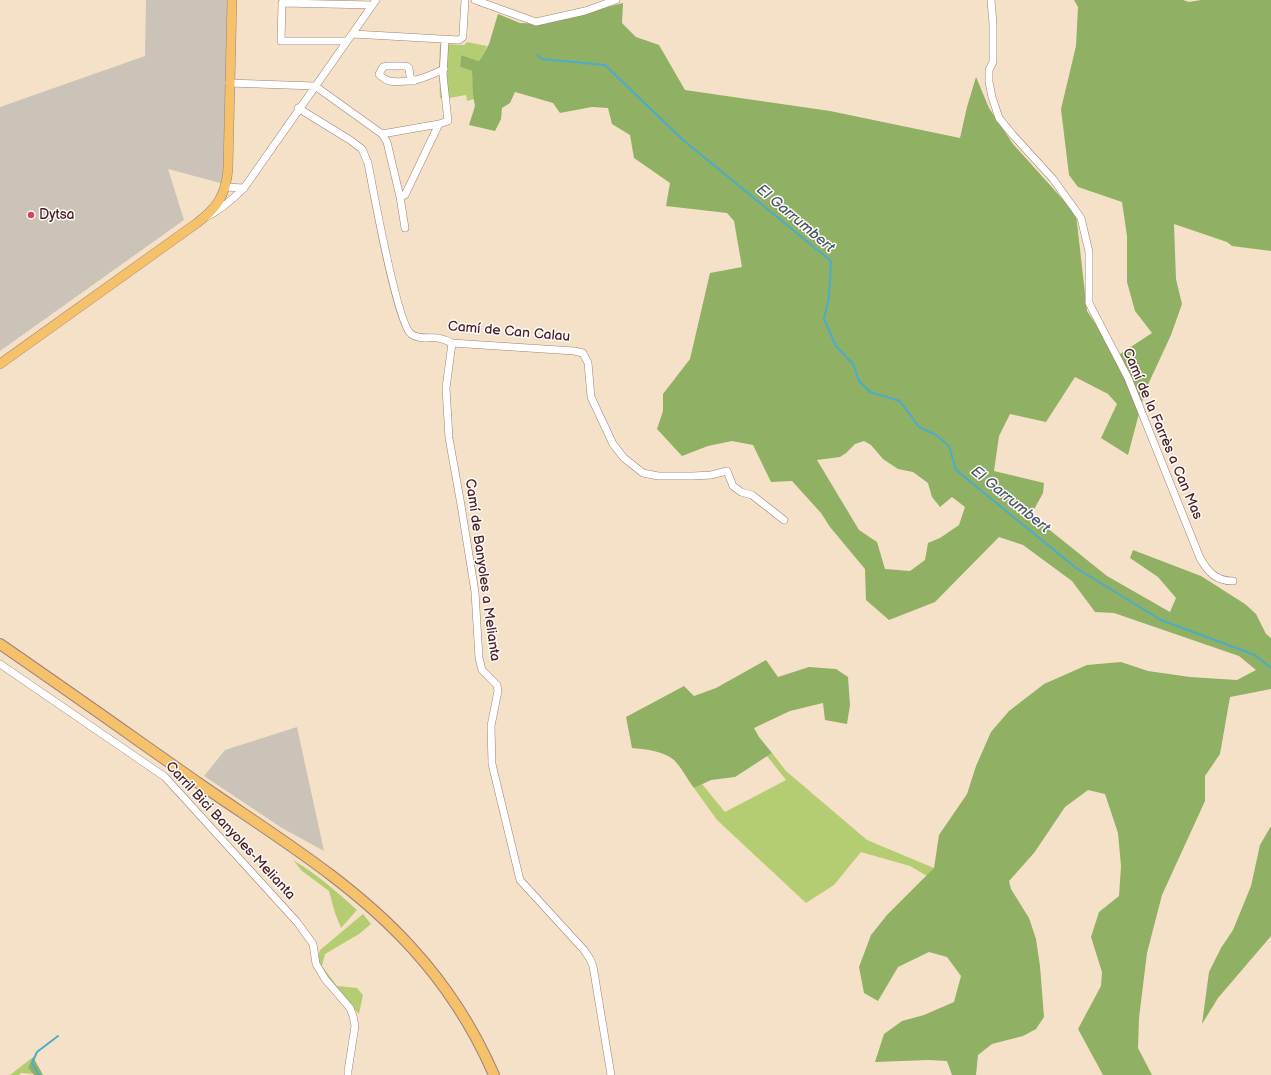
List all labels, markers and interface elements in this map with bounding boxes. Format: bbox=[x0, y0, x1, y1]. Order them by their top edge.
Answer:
water label: El Garrumbert bbox=[752, 181, 838, 257]
place label: Dytsa bbox=[39, 207, 75, 223]
marker: Dytsa bbox=[26, 210, 36, 220]
street label: Camí de Can Calau bbox=[447, 318, 571, 346]
street label: Camí de la Farrès a Can Mas bbox=[1118, 346, 1206, 522]
water label: El Garrumbert bbox=[967, 463, 1053, 537]
street label: Camí de Banyoles a Melianta bbox=[461, 478, 503, 662]
street label: Carril Bici Banyoles-Melianta bbox=[162, 758, 298, 904]

